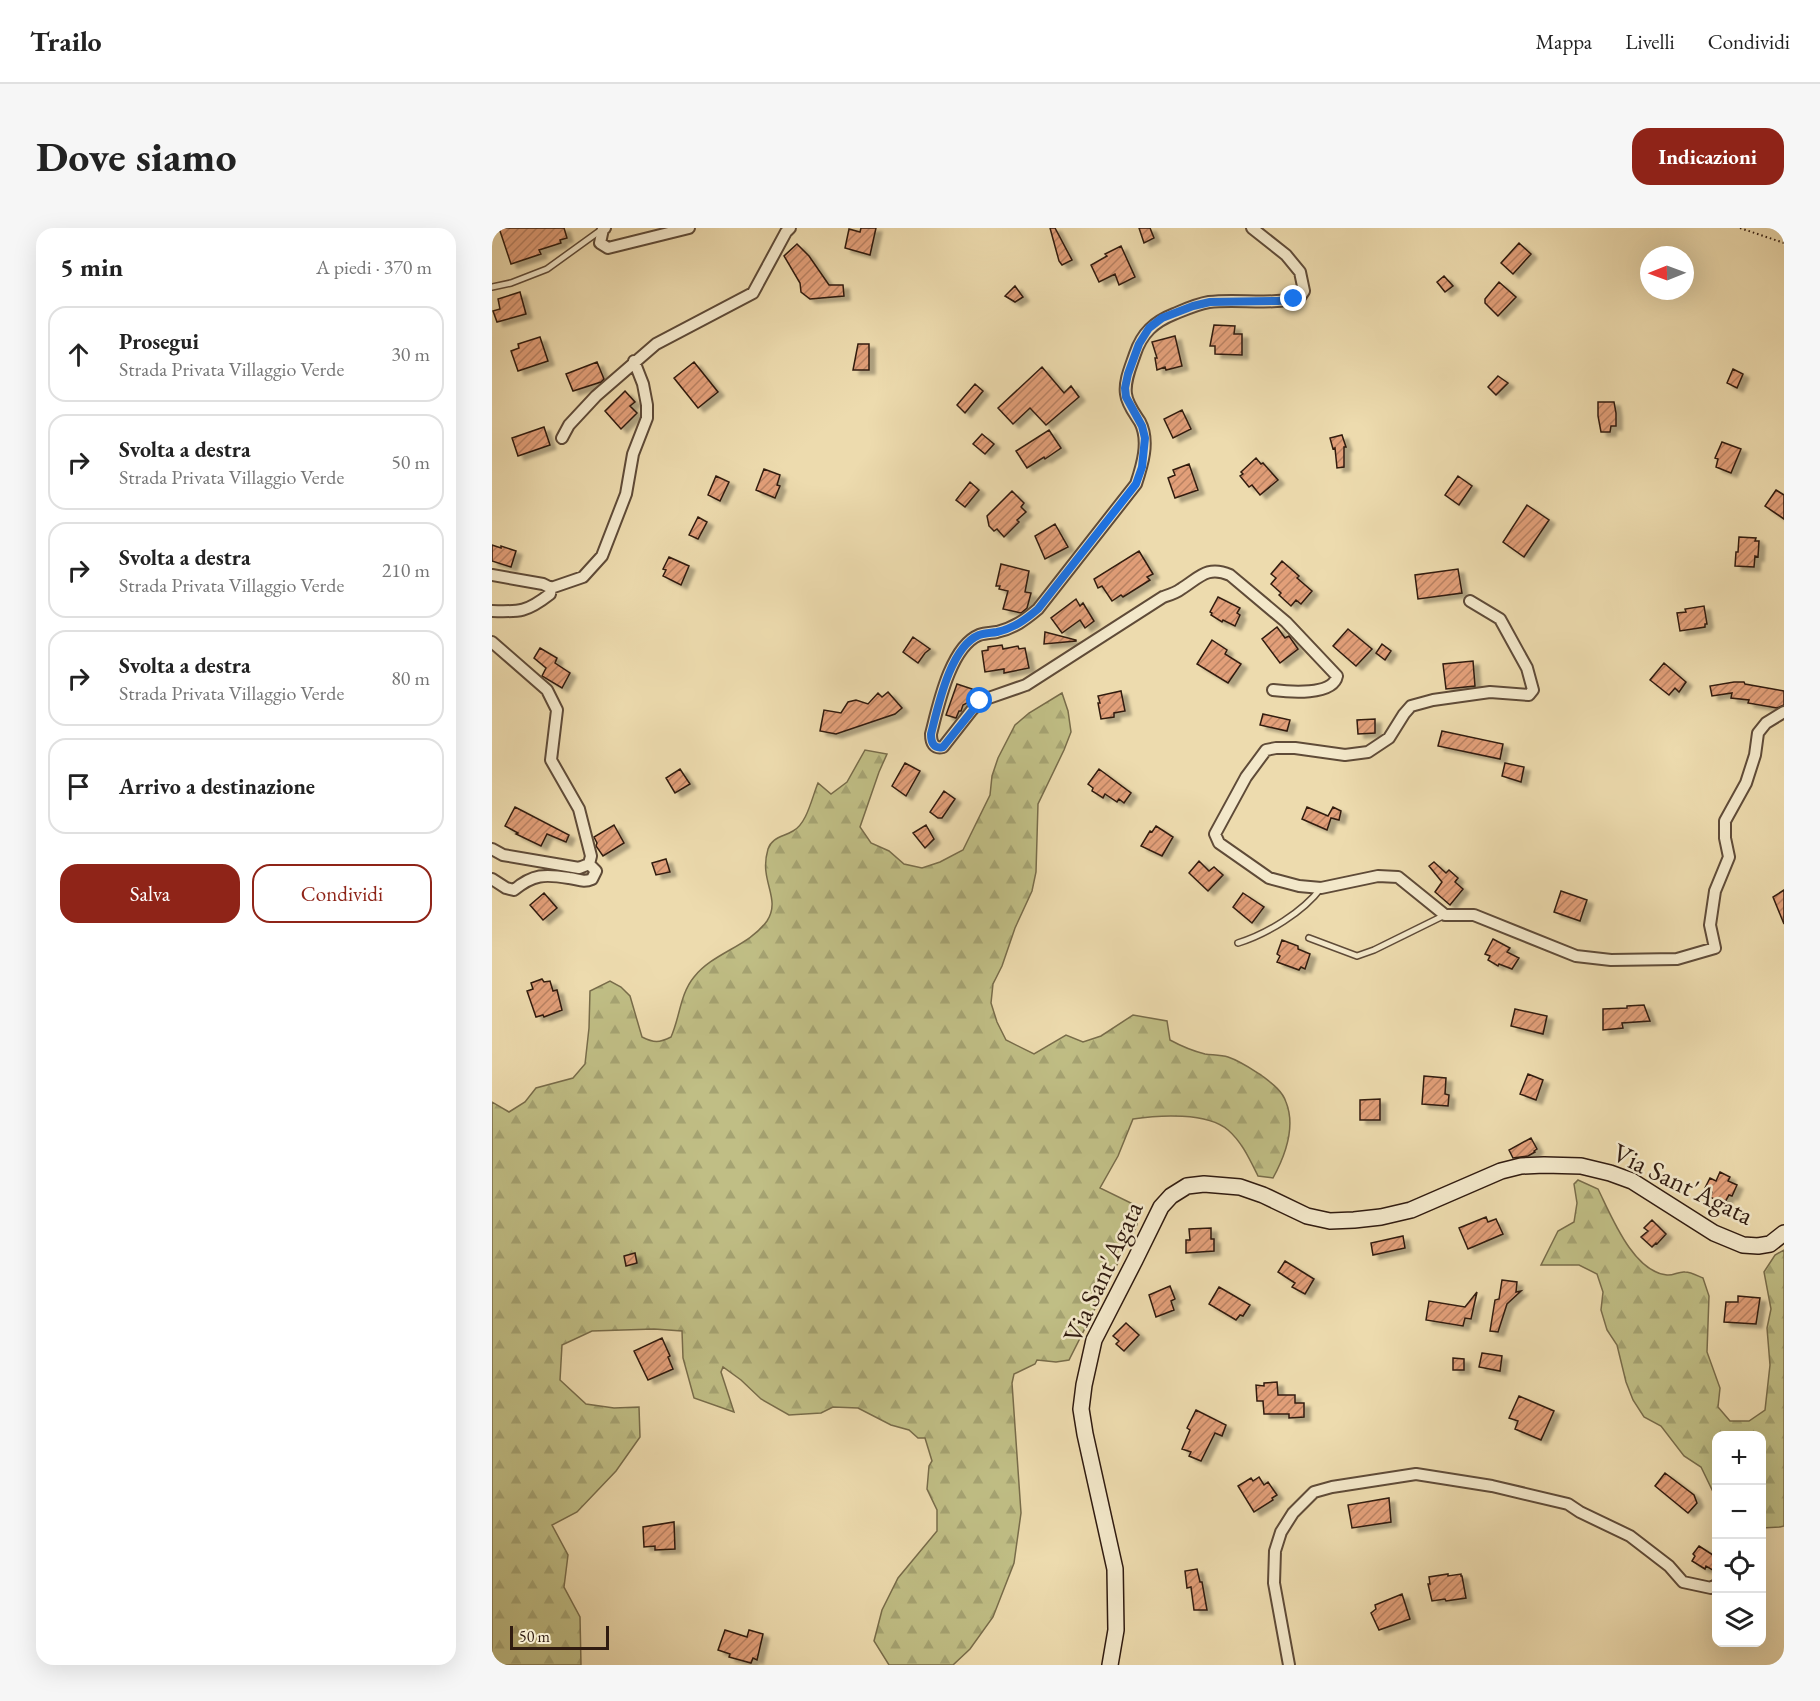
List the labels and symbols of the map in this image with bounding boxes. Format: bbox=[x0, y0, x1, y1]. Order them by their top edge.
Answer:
north arrow bbox=[1640, 246, 1694, 300]
route end bbox=[1280, 285, 1306, 311]
route start bbox=[966, 687, 992, 713]
street label: Via Sant'Agata bbox=[1607, 1134, 1760, 1233]
street label: Via Sant'Agata bbox=[1055, 1195, 1151, 1348]
scale bar bbox=[510, 1623, 609, 1650]

